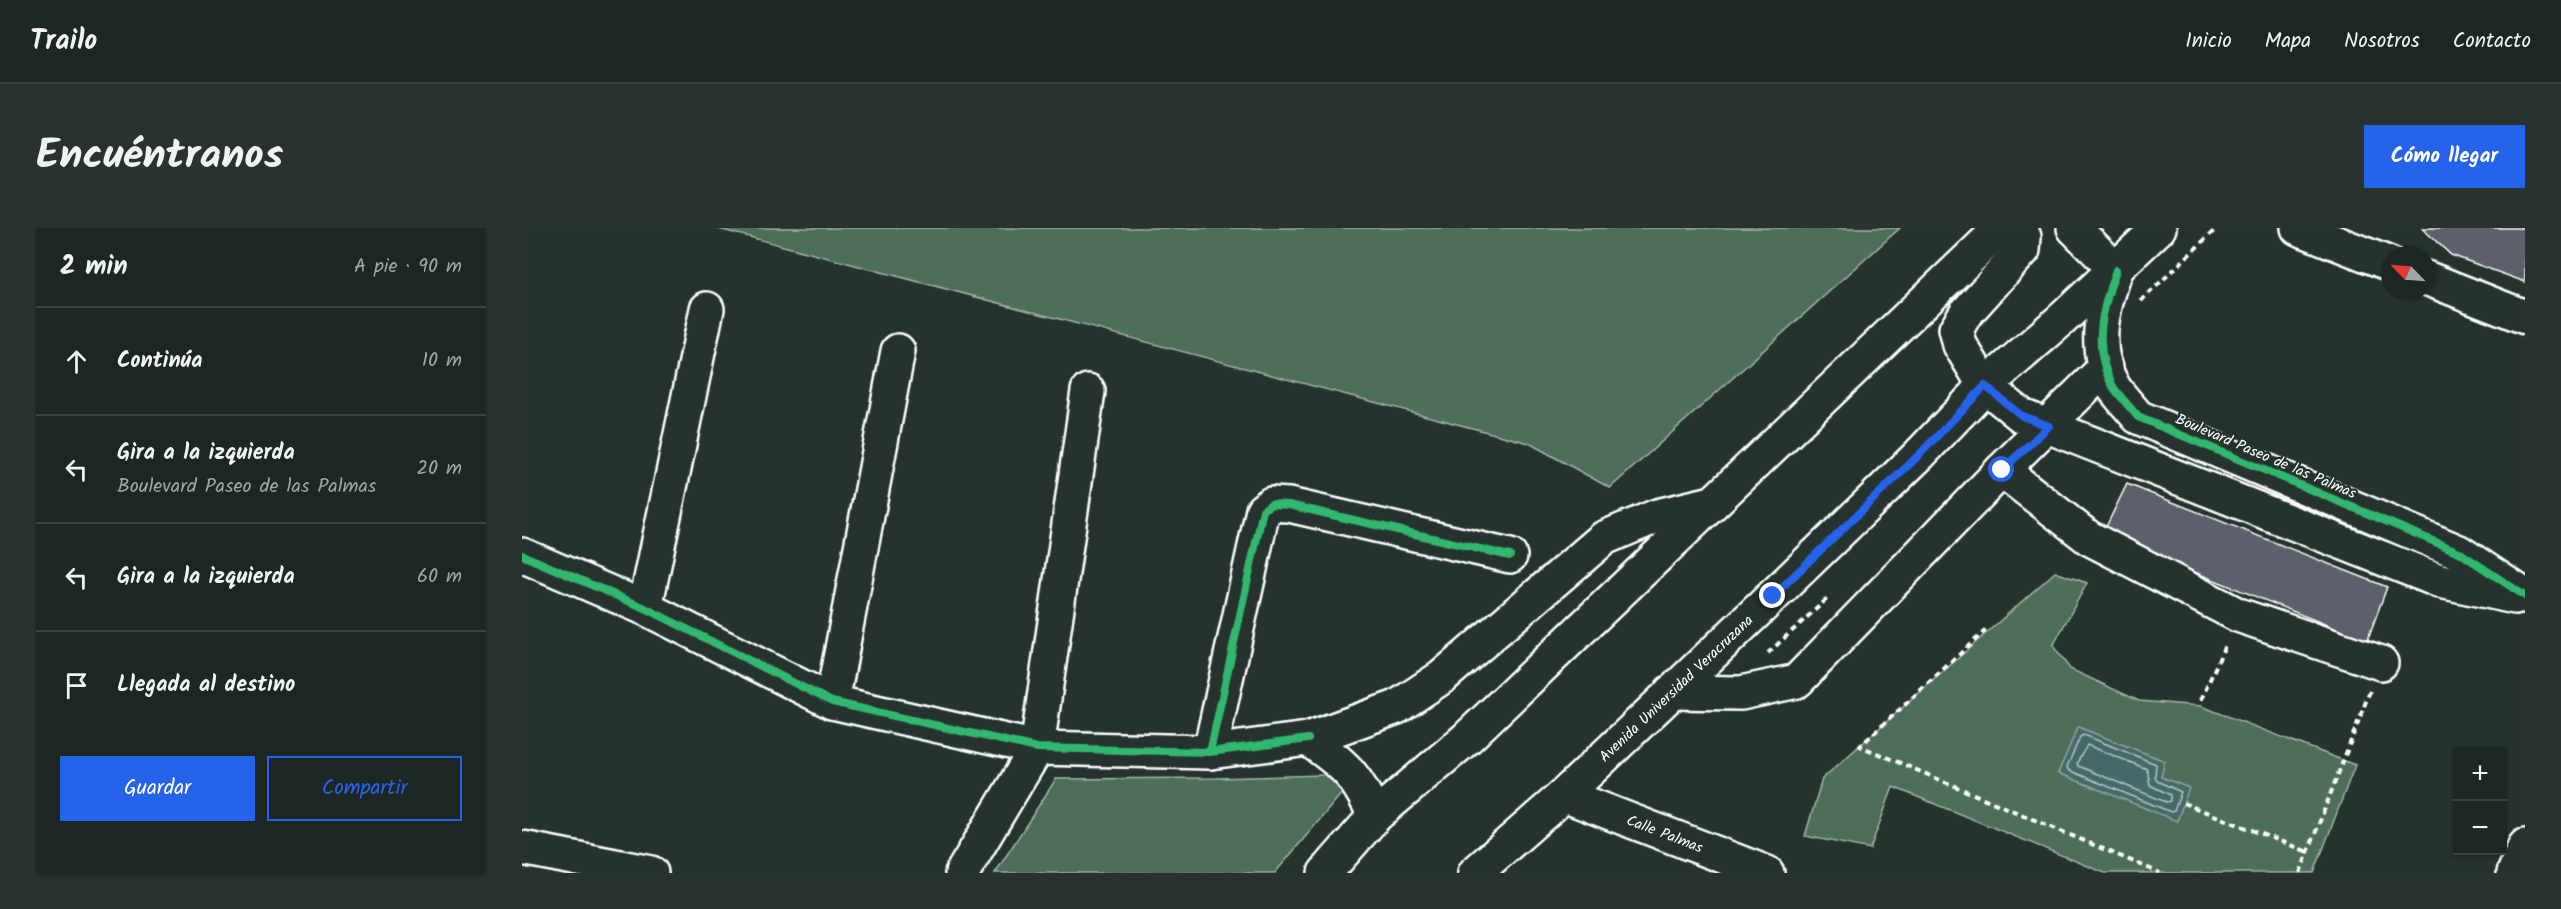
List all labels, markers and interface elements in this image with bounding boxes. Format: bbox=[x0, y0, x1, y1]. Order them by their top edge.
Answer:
text: Trailo bbox=[30, 19, 97, 64]
text: Inicio bbox=[2185, 25, 2232, 58]
text: Mapa bbox=[2265, 25, 2311, 58]
text: Nosotros bbox=[2344, 25, 2420, 58]
text: Contacto bbox=[2453, 25, 2531, 58]
text: Encuéntranos bbox=[36, 123, 283, 190]
button: Cómo llegar bbox=[2364, 125, 2525, 188]
text: 2 min bbox=[60, 246, 128, 288]
north arrow bbox=[2381, 246, 2435, 300]
text: A pie · 90 m bbox=[354, 251, 462, 283]
text: Continúa bbox=[117, 344, 202, 379]
icon: ahead bbox=[60, 345, 93, 378]
text: 10 m bbox=[422, 345, 462, 377]
street label: Boulevard Paseo de las Palmas bbox=[2171, 408, 2360, 506]
text: Gira a la izquierda bbox=[117, 436, 295, 471]
icon: left bbox=[60, 453, 93, 486]
text: 20 m bbox=[416, 453, 462, 485]
route start bbox=[1988, 456, 2014, 482]
text: Boulevard Paseo de las Palmas bbox=[117, 471, 376, 503]
text: Gira a la izquierda bbox=[117, 560, 295, 595]
icon: left bbox=[60, 561, 93, 594]
text: 60 m bbox=[417, 561, 462, 593]
route end bbox=[1759, 582, 1785, 608]
street label: Avenida Universidad Veracruzana bbox=[1594, 610, 1759, 769]
text: Llegada al destino bbox=[117, 668, 295, 703]
icon: arrive bbox=[60, 669, 93, 702]
map controls bbox=[2453, 747, 2507, 855]
button: + bbox=[2453, 747, 2507, 801]
button: Guardar bbox=[60, 756, 255, 821]
button: Compartir bbox=[267, 756, 462, 821]
button: − bbox=[2453, 801, 2507, 855]
street label: Calle Palmas bbox=[1623, 809, 1707, 861]

